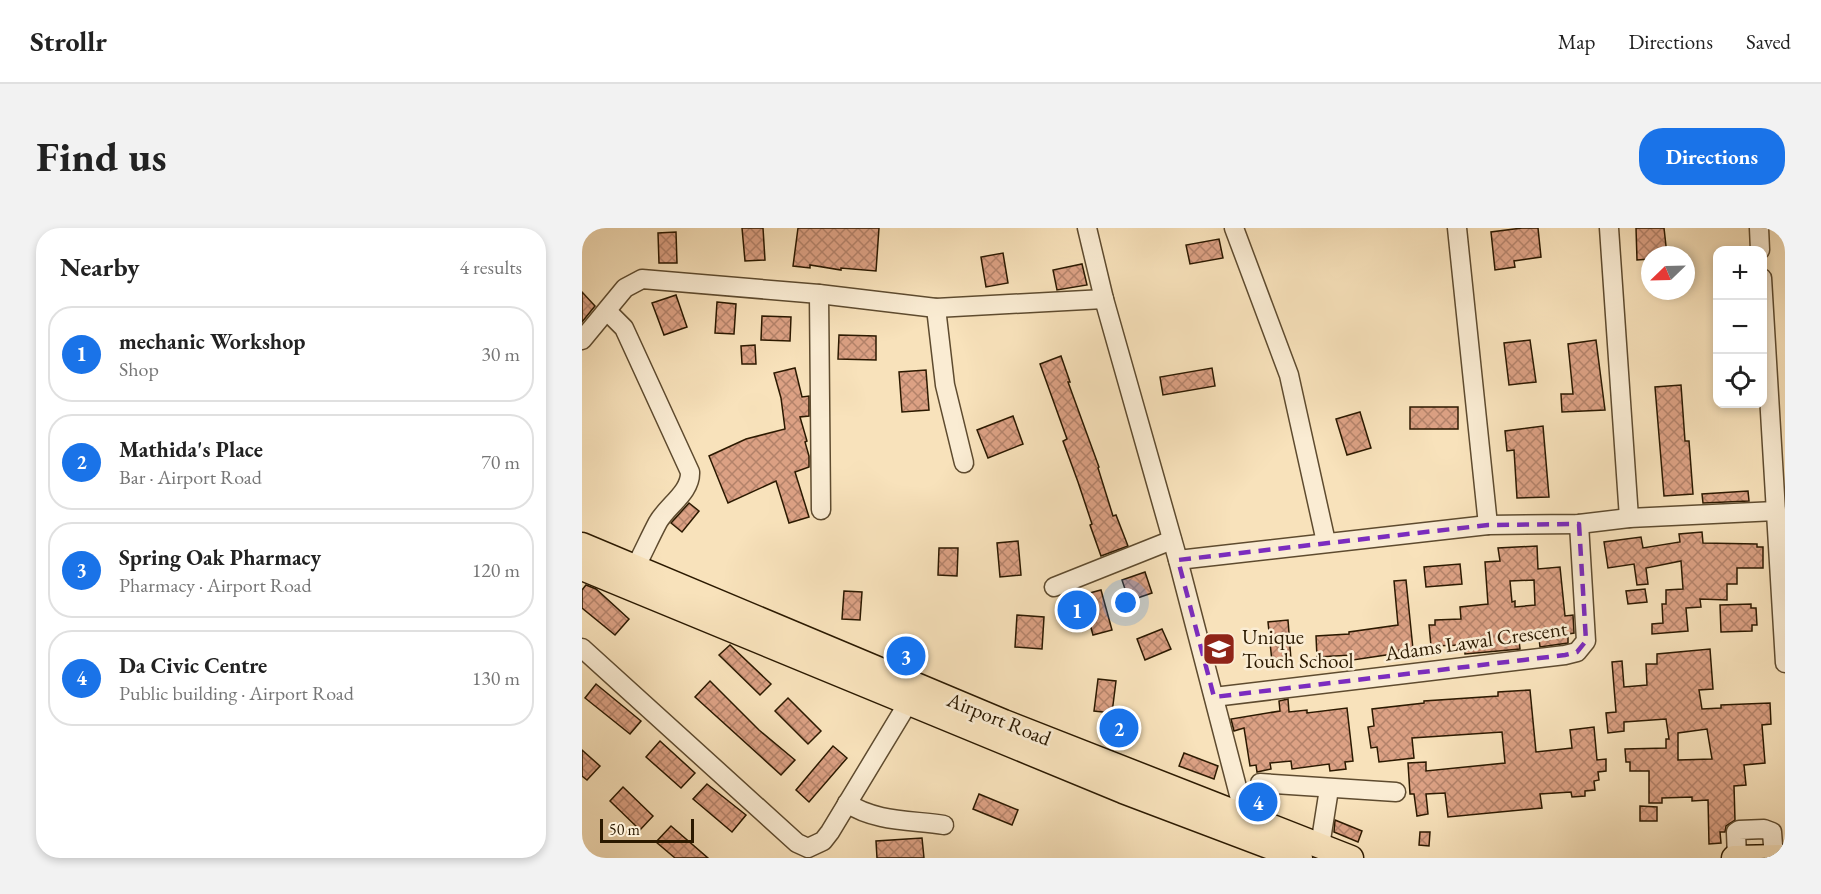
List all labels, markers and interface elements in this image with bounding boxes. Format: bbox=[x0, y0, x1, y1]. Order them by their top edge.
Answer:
text: Strollr bbox=[30, 23, 107, 59]
text: Map bbox=[1558, 28, 1595, 55]
text: Directions bbox=[1628, 28, 1713, 55]
text: Saved bbox=[1746, 28, 1791, 55]
button: Directions bbox=[1639, 128, 1785, 185]
text: Find us bbox=[36, 129, 167, 184]
north arrow bbox=[1641, 246, 1695, 300]
map controls bbox=[1713, 246, 1767, 408]
button: + bbox=[1713, 246, 1767, 300]
text: Nearby bbox=[60, 250, 140, 284]
text: 4 results bbox=[459, 254, 522, 280]
button: − bbox=[1713, 300, 1767, 354]
text: mechanic Workshop bbox=[119, 327, 305, 356]
text: 1 bbox=[76, 341, 87, 367]
text: 30 m bbox=[481, 341, 520, 367]
button: locate bbox=[1713, 354, 1767, 408]
text: Shop bbox=[119, 356, 159, 382]
text: Mathida's Place bbox=[119, 435, 263, 464]
text: 2 bbox=[76, 449, 87, 475]
text: 70 m bbox=[481, 449, 520, 475]
text: Bar · Airport Road bbox=[119, 464, 262, 490]
text: Spring Oak Pharmacy bbox=[119, 543, 321, 572]
text: 3 bbox=[76, 557, 87, 583]
text: 120 m bbox=[472, 557, 520, 583]
text: Pharmacy · Airport Road bbox=[119, 572, 312, 598]
pin: 1 bbox=[1058, 588, 1096, 632]
your location bbox=[1111, 588, 1140, 617]
street label: Adams Lawal Crescent bbox=[1382, 614, 1569, 667]
place label: Unique Touch School bbox=[1242, 623, 1354, 674]
school or university icon: Unique Touch School bbox=[1201, 631, 1237, 667]
pin: 3 bbox=[886, 634, 926, 678]
text: Da Civic Centre bbox=[119, 651, 267, 680]
text: 4 bbox=[76, 665, 87, 691]
text: 130 m bbox=[472, 665, 520, 691]
text: Public building · Airport Road bbox=[119, 680, 354, 706]
street label: Airport Road bbox=[942, 685, 1055, 752]
pin: 2 bbox=[1100, 706, 1138, 750]
pin: 4 bbox=[1238, 780, 1278, 824]
scale bar bbox=[600, 816, 694, 844]
text: 50 m bbox=[609, 819, 640, 840]

